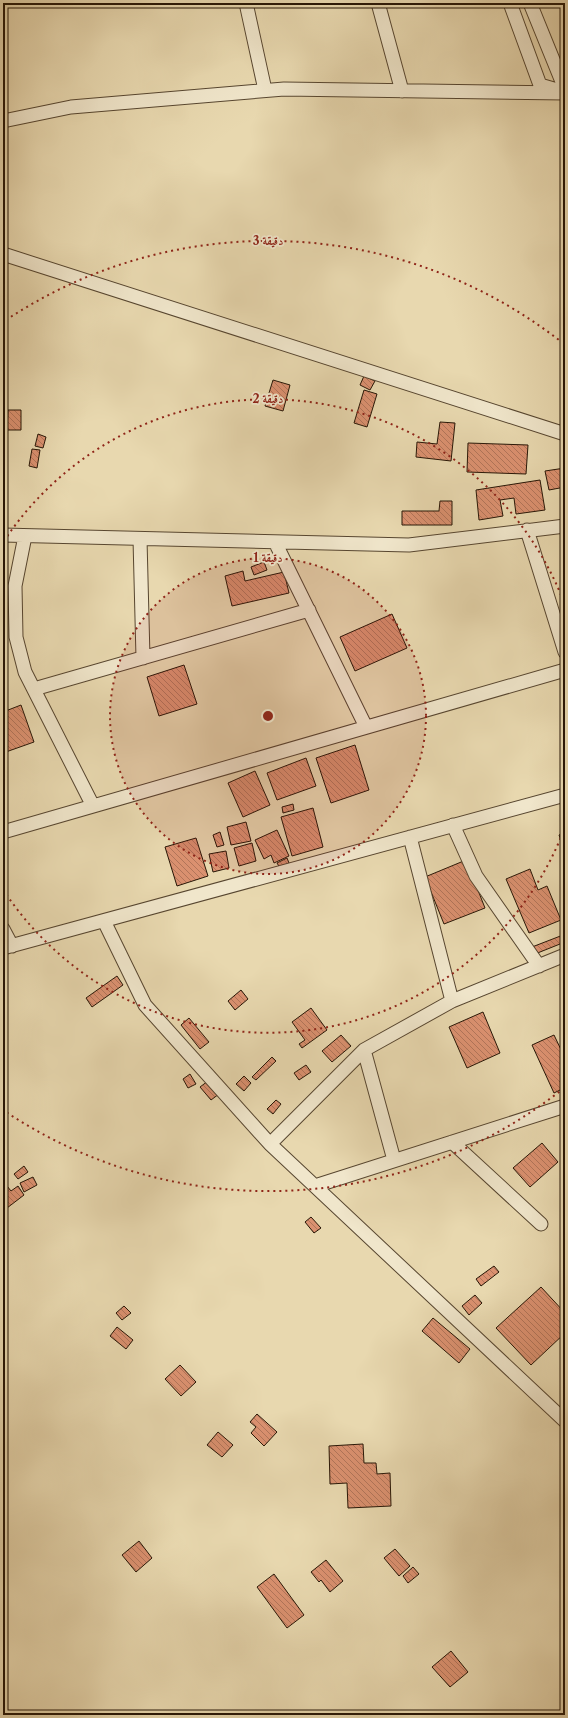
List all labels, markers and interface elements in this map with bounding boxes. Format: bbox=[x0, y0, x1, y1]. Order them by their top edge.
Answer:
text: 3 دقيقة bbox=[253, 233, 283, 248]
text: 2 دقيقة bbox=[252, 391, 284, 406]
text: 1 دقيقة bbox=[253, 550, 283, 565]
centre of rings bbox=[261, 709, 275, 723]

